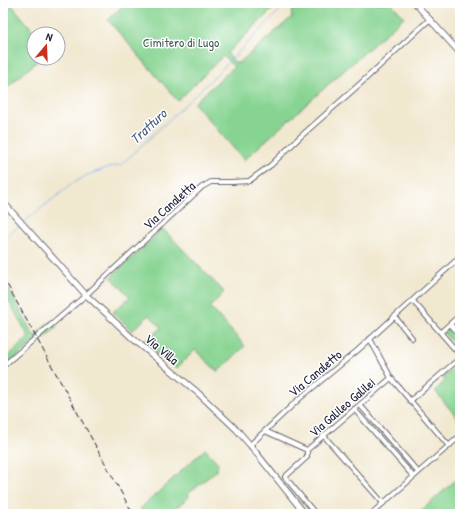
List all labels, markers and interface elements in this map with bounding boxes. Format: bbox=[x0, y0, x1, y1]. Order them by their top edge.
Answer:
north arrow bbox=[26, 26, 66, 66]
text: N bbox=[44, 29, 54, 44]
park label: Cimitero di Lugo bbox=[143, 33, 219, 51]
water label: Tratturo bbox=[126, 103, 171, 148]
street label: Via Canaletta bbox=[139, 177, 199, 233]
street label: Via Villa bbox=[141, 329, 183, 369]
street label: Via Canaletto bbox=[285, 345, 345, 401]
street label: Via Galileo Galilei bbox=[305, 373, 379, 441]

